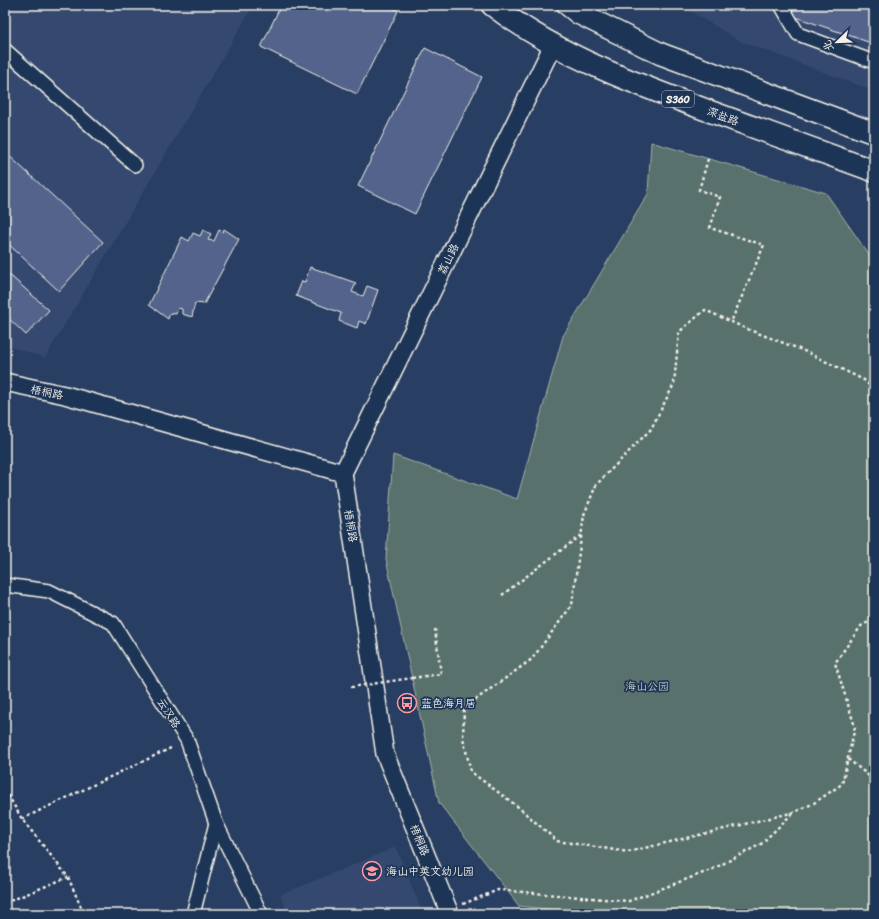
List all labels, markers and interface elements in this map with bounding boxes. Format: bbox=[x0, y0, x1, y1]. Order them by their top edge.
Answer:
north arrow bbox=[817, 22, 857, 62]
text: 北 bbox=[817, 37, 839, 54]
road number: S360 bbox=[662, 91, 694, 107]
street label: 深盐路 bbox=[704, 102, 742, 131]
street label: 荔山路 bbox=[433, 240, 464, 278]
street label: 梧桐路 bbox=[29, 380, 65, 405]
street label: 梧桐路 bbox=[339, 508, 362, 544]
park label: 海山公园 bbox=[625, 677, 669, 696]
bus stop icon: 蓝色海月居 bbox=[396, 692, 418, 714]
street label: 云汉路 bbox=[152, 694, 185, 732]
place label: 蓝色海月居 bbox=[421, 694, 476, 713]
street label: 梧桐路 bbox=[405, 821, 435, 859]
school or university icon: 海山中英文幼儿园 bbox=[361, 860, 383, 882]
place label: 海山中英文幼儿园 bbox=[386, 862, 474, 881]

